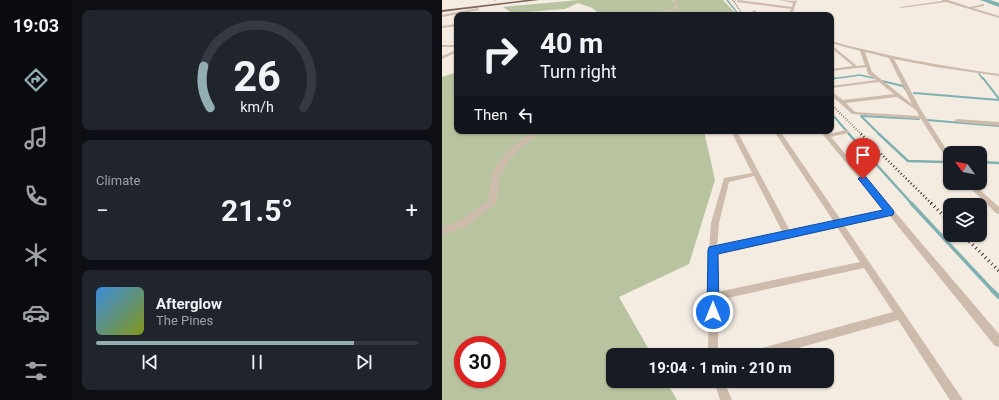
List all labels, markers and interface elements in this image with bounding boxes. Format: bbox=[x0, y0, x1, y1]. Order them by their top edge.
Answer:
text: 19:03 bbox=[13, 15, 59, 36]
text: 40 m bbox=[540, 27, 603, 60]
icon: right bbox=[474, 28, 526, 80]
text: 26 bbox=[233, 52, 281, 101]
text: Turn right bbox=[540, 61, 617, 82]
icon: directions bbox=[22, 66, 50, 94]
text: km/h bbox=[240, 99, 274, 115]
icon: left bbox=[515, 104, 537, 126]
text: Then bbox=[474, 106, 507, 124]
icon: music bbox=[22, 124, 50, 152]
pin bbox=[846, 138, 880, 179]
icon: arrive bbox=[852, 144, 874, 166]
north arrow bbox=[943, 146, 987, 190]
map controls bbox=[943, 146, 987, 242]
text: Climate bbox=[96, 173, 140, 188]
icon: phone bbox=[22, 182, 50, 210]
text: 21.5° bbox=[221, 193, 293, 228]
text: − bbox=[96, 198, 109, 223]
text: + bbox=[406, 198, 418, 223]
button: layers bbox=[943, 198, 987, 242]
icon: climate bbox=[22, 241, 50, 269]
position arrow bbox=[692, 291, 734, 333]
text: Afterglow bbox=[156, 295, 222, 313]
icon: car bbox=[22, 299, 50, 327]
text: The Pines bbox=[156, 313, 213, 328]
speed limit sign: 30 bbox=[454, 336, 506, 388]
icon: previous bbox=[139, 351, 161, 373]
icon: pause bbox=[246, 351, 268, 373]
icon: next bbox=[353, 351, 375, 373]
icon: filters bbox=[22, 357, 50, 385]
text: 19:04 · 1 min · 210 m bbox=[649, 359, 791, 377]

